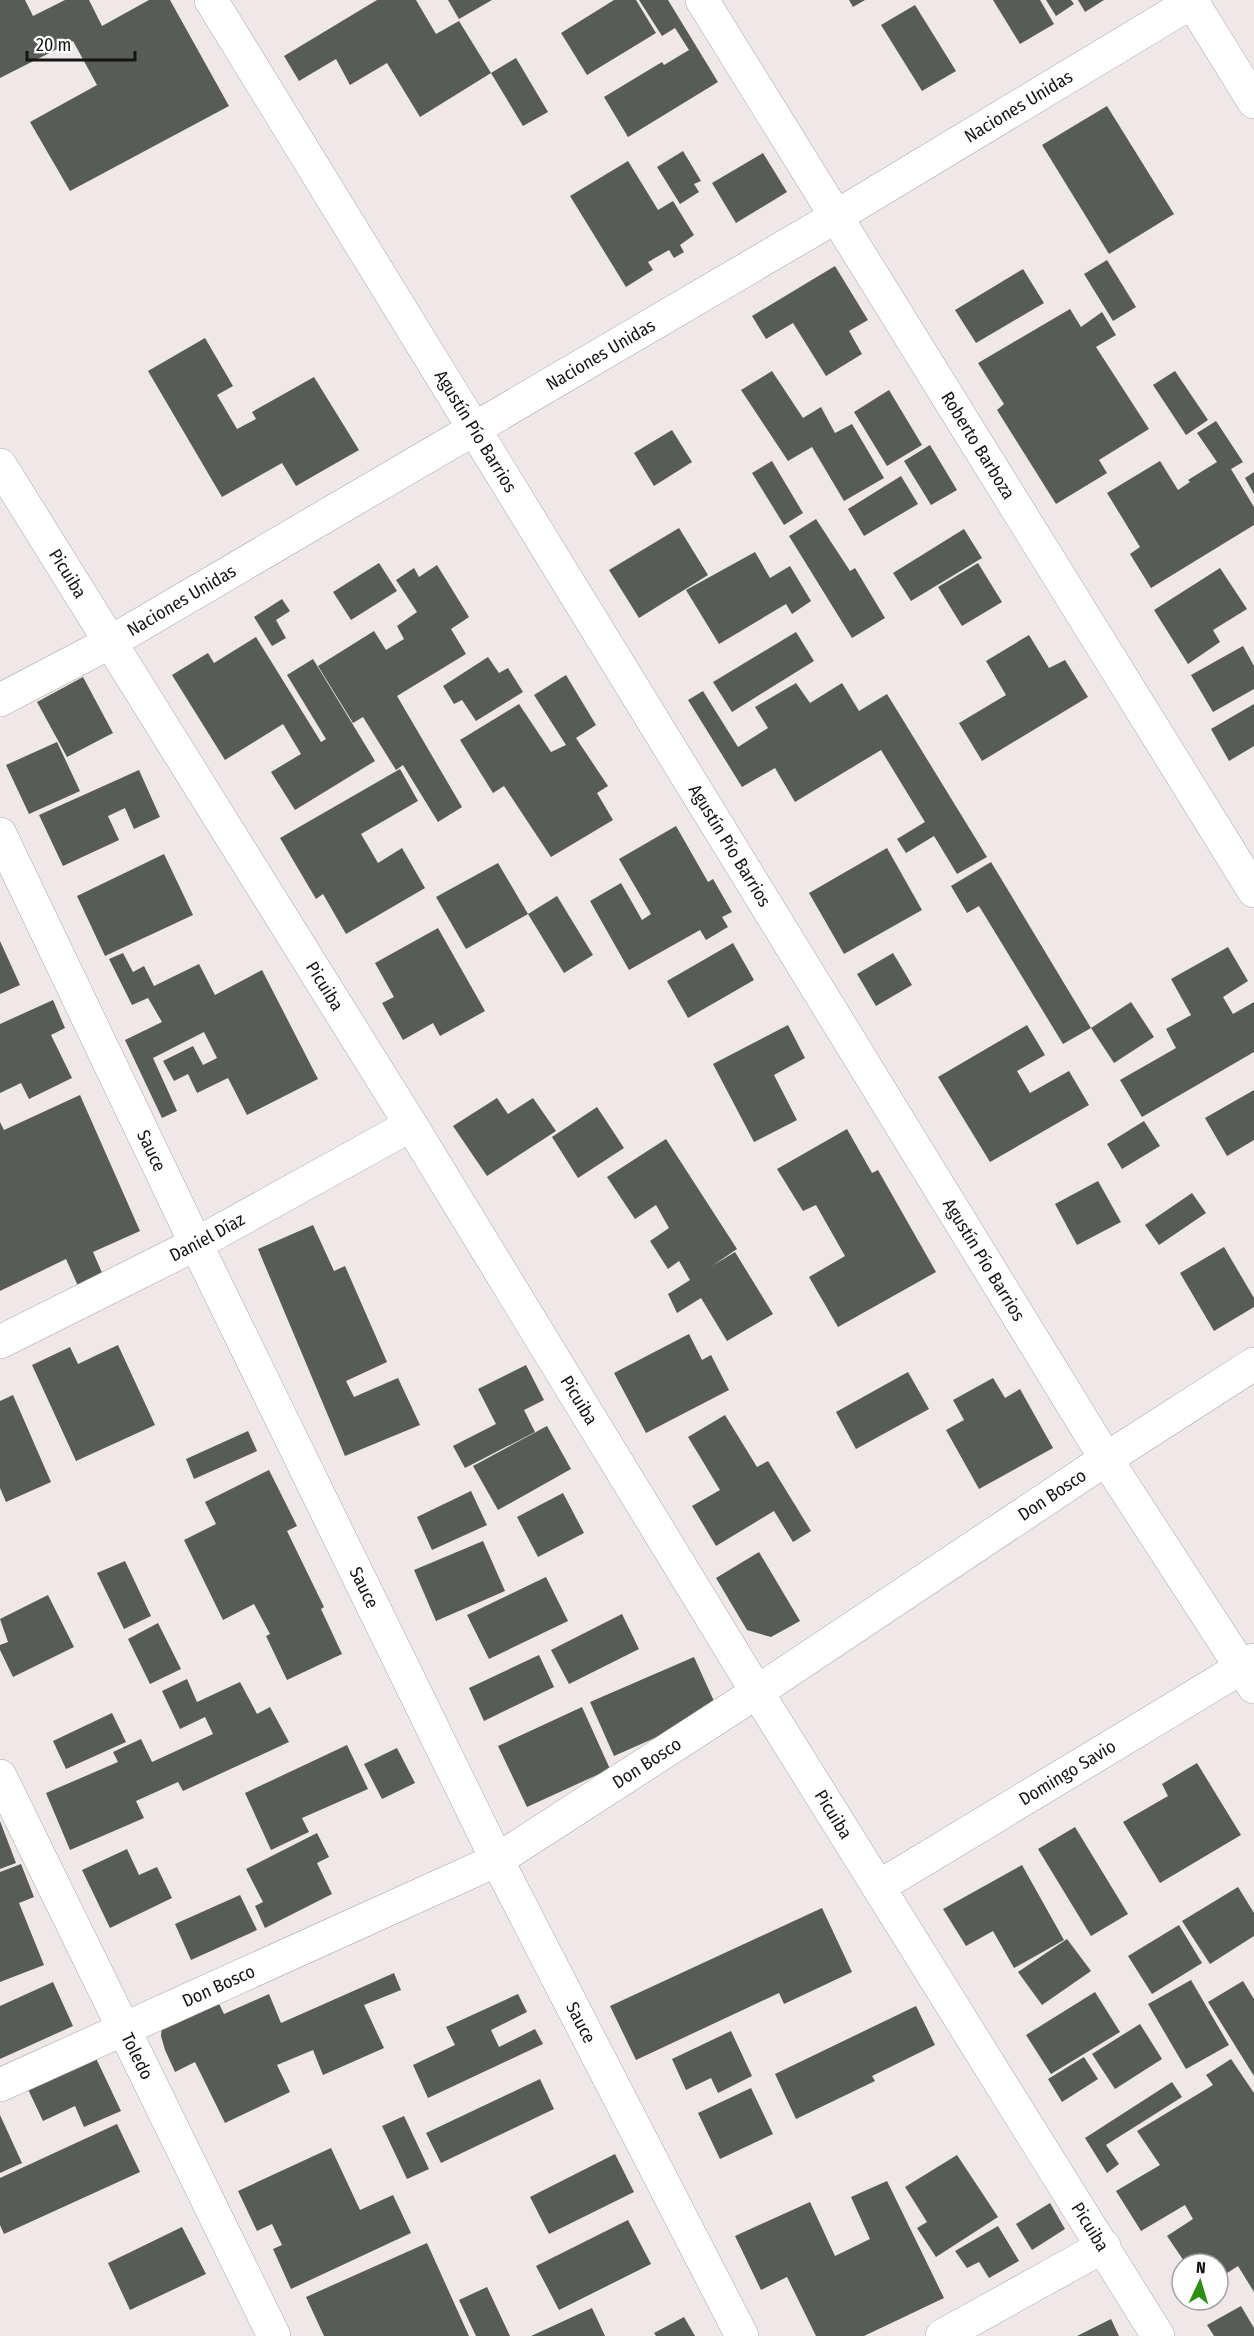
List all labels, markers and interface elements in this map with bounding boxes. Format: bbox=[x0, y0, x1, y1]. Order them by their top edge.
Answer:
scale bar bbox=[27, 24, 135, 62]
text: 20 m bbox=[36, 34, 71, 56]
street label: Naciones Unidas bbox=[960, 65, 1077, 148]
street label: Naciones Unidas bbox=[542, 314, 659, 395]
street label: Agustín Pío Barrios bbox=[430, 366, 522, 497]
street label: Roberto Barboza bbox=[936, 387, 1020, 504]
street label: Picuiba bbox=[44, 545, 91, 602]
street label: Naciones Unidas bbox=[123, 560, 240, 641]
street label: Agustín Pío Barrios bbox=[684, 780, 776, 911]
street label: Picuiba bbox=[301, 958, 348, 1015]
street label: Sauce bbox=[132, 1126, 171, 1175]
street label: Agustín Pío Barrios bbox=[938, 1195, 1030, 1325]
street label: Daniel Díaz bbox=[166, 1208, 248, 1266]
street label: Picuiba bbox=[556, 1372, 602, 1429]
street label: Don Bosco bbox=[1014, 1464, 1091, 1526]
street label: Sauce bbox=[345, 1563, 383, 1612]
street label: Don Bosco bbox=[608, 1733, 685, 1793]
street label: Domingo Savio bbox=[1015, 1735, 1120, 1810]
street label: Picuiba bbox=[810, 1786, 857, 1843]
street label: Don Bosco bbox=[179, 1960, 258, 2012]
street label: Sauce bbox=[561, 1998, 600, 2047]
street label: Toledo bbox=[116, 2029, 158, 2083]
street label: Picuiba bbox=[1067, 2198, 1114, 2256]
north arrow bbox=[1170, 2252, 1230, 2312]
text: N bbox=[1196, 2258, 1206, 2277]

